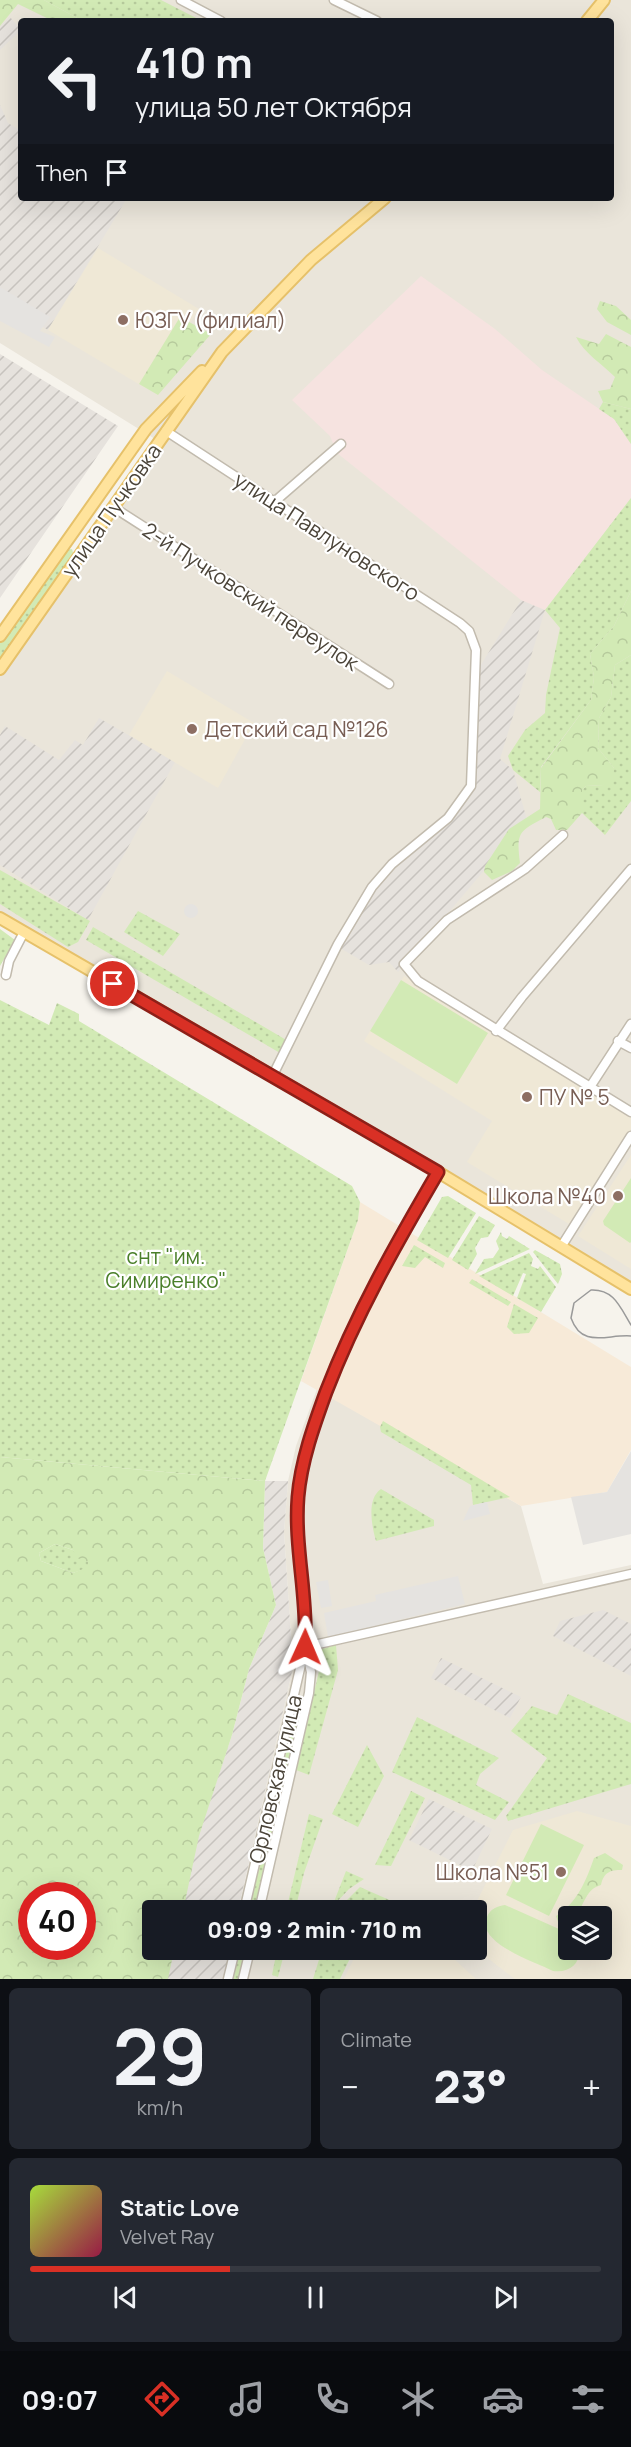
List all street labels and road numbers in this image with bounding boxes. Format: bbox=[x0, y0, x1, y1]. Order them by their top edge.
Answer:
street label: улица Пучковка bbox=[55, 438, 167, 582]
street label: улица Павлуновского bbox=[229, 465, 425, 607]
street label: 2-й Пучковский переулок bbox=[138, 516, 365, 677]
street label: Орловская улица bbox=[242, 1692, 308, 1866]

